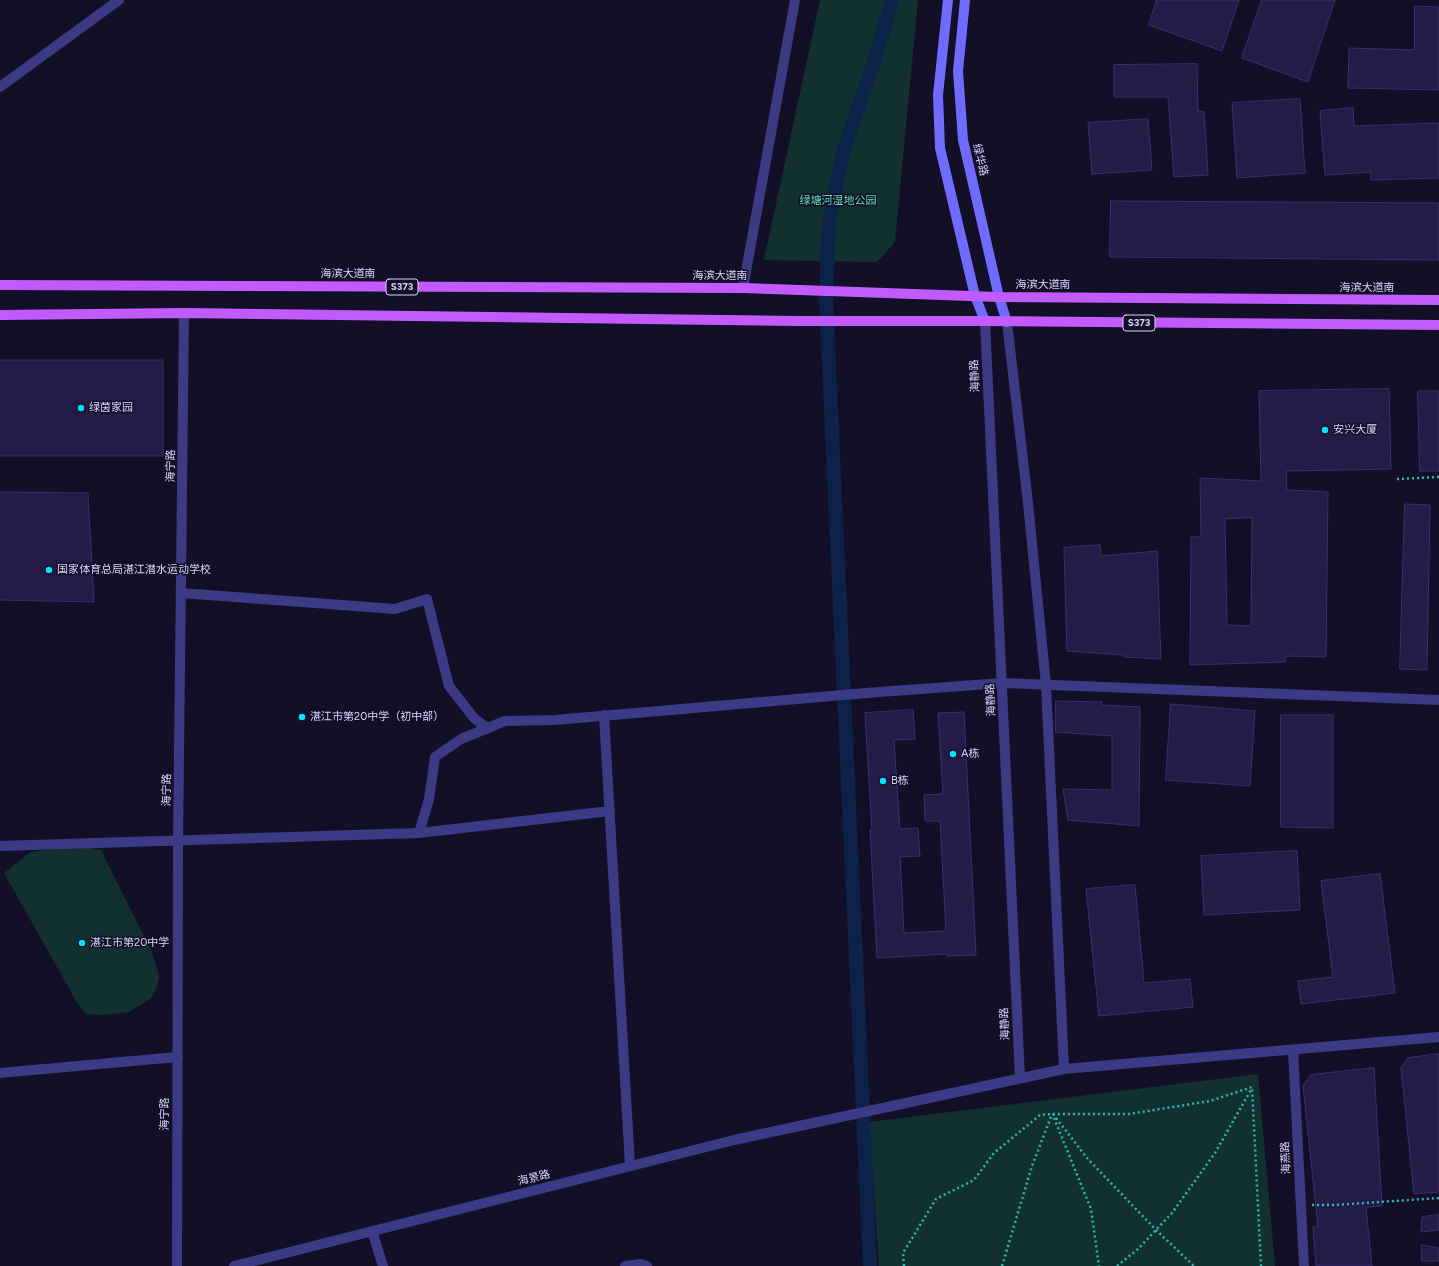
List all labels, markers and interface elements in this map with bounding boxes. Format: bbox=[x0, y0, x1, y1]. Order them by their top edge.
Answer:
street label: 绿华路 bbox=[970, 142, 990, 178]
park label: 绿塘河湿地公园 bbox=[800, 194, 876, 208]
street label: 海滨大道南 bbox=[321, 267, 375, 281]
street label: 海滨大道南 bbox=[693, 269, 747, 283]
street label: 海滨大道南 bbox=[1016, 278, 1070, 292]
road number: S373 bbox=[386, 279, 418, 295]
street label: 海滨大道南 bbox=[1340, 281, 1394, 295]
road number: S373 bbox=[1123, 315, 1155, 331]
street label: 海静路 bbox=[968, 359, 982, 393]
place label: 绿茵家园 bbox=[89, 401, 133, 415]
marker: 绿茵家园 bbox=[76, 403, 86, 413]
place label: 安兴大厦 bbox=[1333, 423, 1377, 437]
marker: 安兴大厦 bbox=[1320, 425, 1330, 435]
street label: 海宁路 bbox=[164, 449, 178, 483]
place label: 国家体育总局湛江潜水运动学校 bbox=[57, 563, 211, 577]
marker: 国家体育总局湛江潜水运动学校 bbox=[44, 565, 54, 575]
street label: 海静路 bbox=[984, 683, 998, 717]
place label: 湛江市第20中学（初中部） bbox=[310, 710, 444, 724]
marker: 湛江市第20中学（初中部） bbox=[297, 712, 307, 722]
place label: A栋 bbox=[961, 747, 979, 761]
marker: A栋 bbox=[948, 749, 958, 759]
street label: 海宁路 bbox=[160, 773, 174, 807]
place label: B栋 bbox=[891, 774, 909, 788]
marker: B栋 bbox=[878, 776, 888, 786]
place label: 湛江市第20中学 bbox=[90, 936, 169, 950]
marker: 湛江市第20中学 bbox=[77, 938, 87, 948]
street label: 海静路 bbox=[998, 1007, 1012, 1041]
street label: 海宁路 bbox=[158, 1098, 172, 1130]
street label: 海燕路 bbox=[1279, 1141, 1293, 1175]
street label: 海景路 bbox=[516, 1168, 552, 1188]

